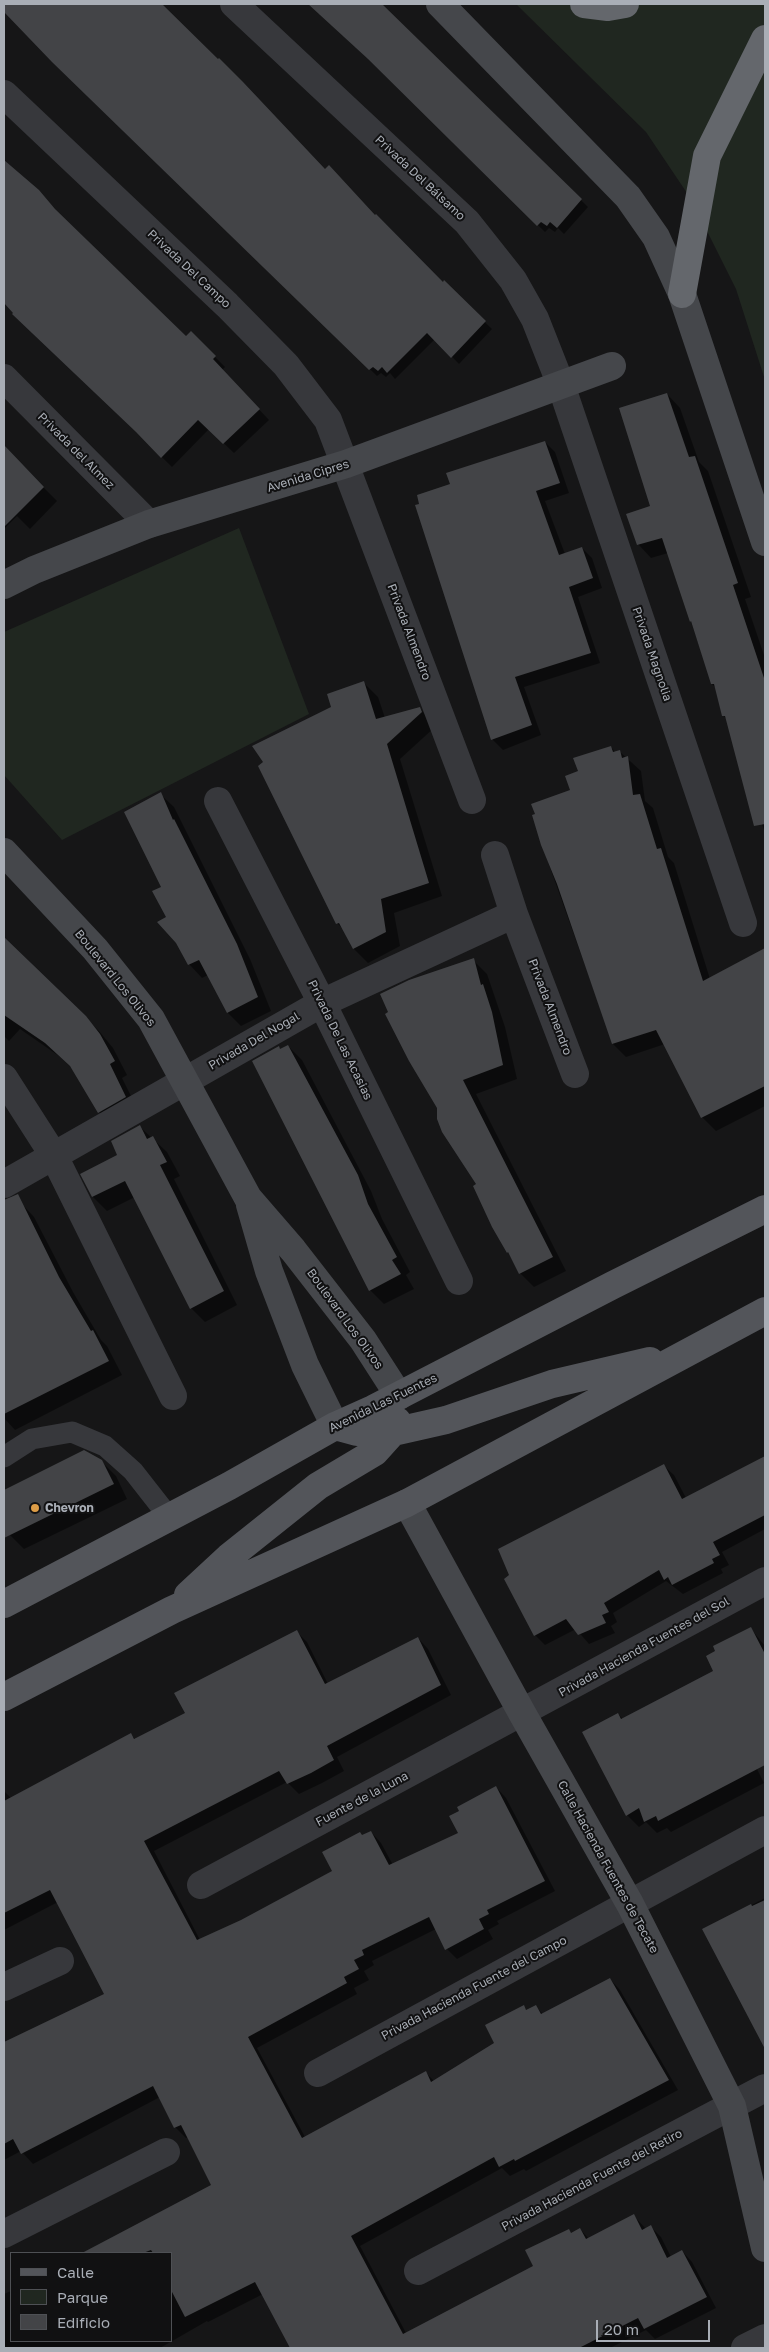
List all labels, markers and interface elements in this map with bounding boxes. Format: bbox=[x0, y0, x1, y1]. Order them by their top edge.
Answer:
street label: Privada Del Bálsamo bbox=[372, 133, 468, 223]
street label: Privada Del Campo bbox=[144, 227, 234, 311]
street label: Privada del Almez bbox=[35, 410, 117, 492]
street label: Avenida Cipres bbox=[265, 457, 351, 495]
street label: Privada Almendro bbox=[384, 582, 434, 682]
street label: Privada Magnolia bbox=[629, 605, 675, 703]
street label: Boulevard Los Olivos bbox=[72, 927, 158, 1029]
street label: Privada Almendro bbox=[525, 957, 575, 1057]
street label: Privada De Las Acasias bbox=[305, 978, 375, 1102]
street label: Privada Del Nogal bbox=[206, 1009, 302, 1073]
street label: Boulevard Los Olivos bbox=[304, 1266, 386, 1372]
street label: Avenida Las Fuentes bbox=[327, 1371, 439, 1435]
place label: Chevron bbox=[45, 1501, 94, 1515]
marker: Chevron bbox=[29, 1502, 41, 1514]
street label: Privada Hacienda Fuentes del Sol bbox=[556, 1594, 732, 1700]
street label: Fuente de la Luna bbox=[313, 1769, 411, 1829]
street label: Calle Hacienda Fuentes de Tecate bbox=[554, 1778, 662, 1956]
street label: Privada Hacienda Fuente del Campo bbox=[379, 1933, 569, 2043]
street label: Privada Hacienda Fuente del Retiro bbox=[499, 2126, 685, 2234]
legend bbox=[10, 2252, 172, 2342]
text: Calle bbox=[57, 2263, 94, 2281]
text: Parque bbox=[57, 2288, 108, 2306]
scale bar bbox=[599, 2310, 713, 2342]
text: Edificio bbox=[57, 2313, 110, 2331]
text: 20 m bbox=[604, 2320, 639, 2338]

